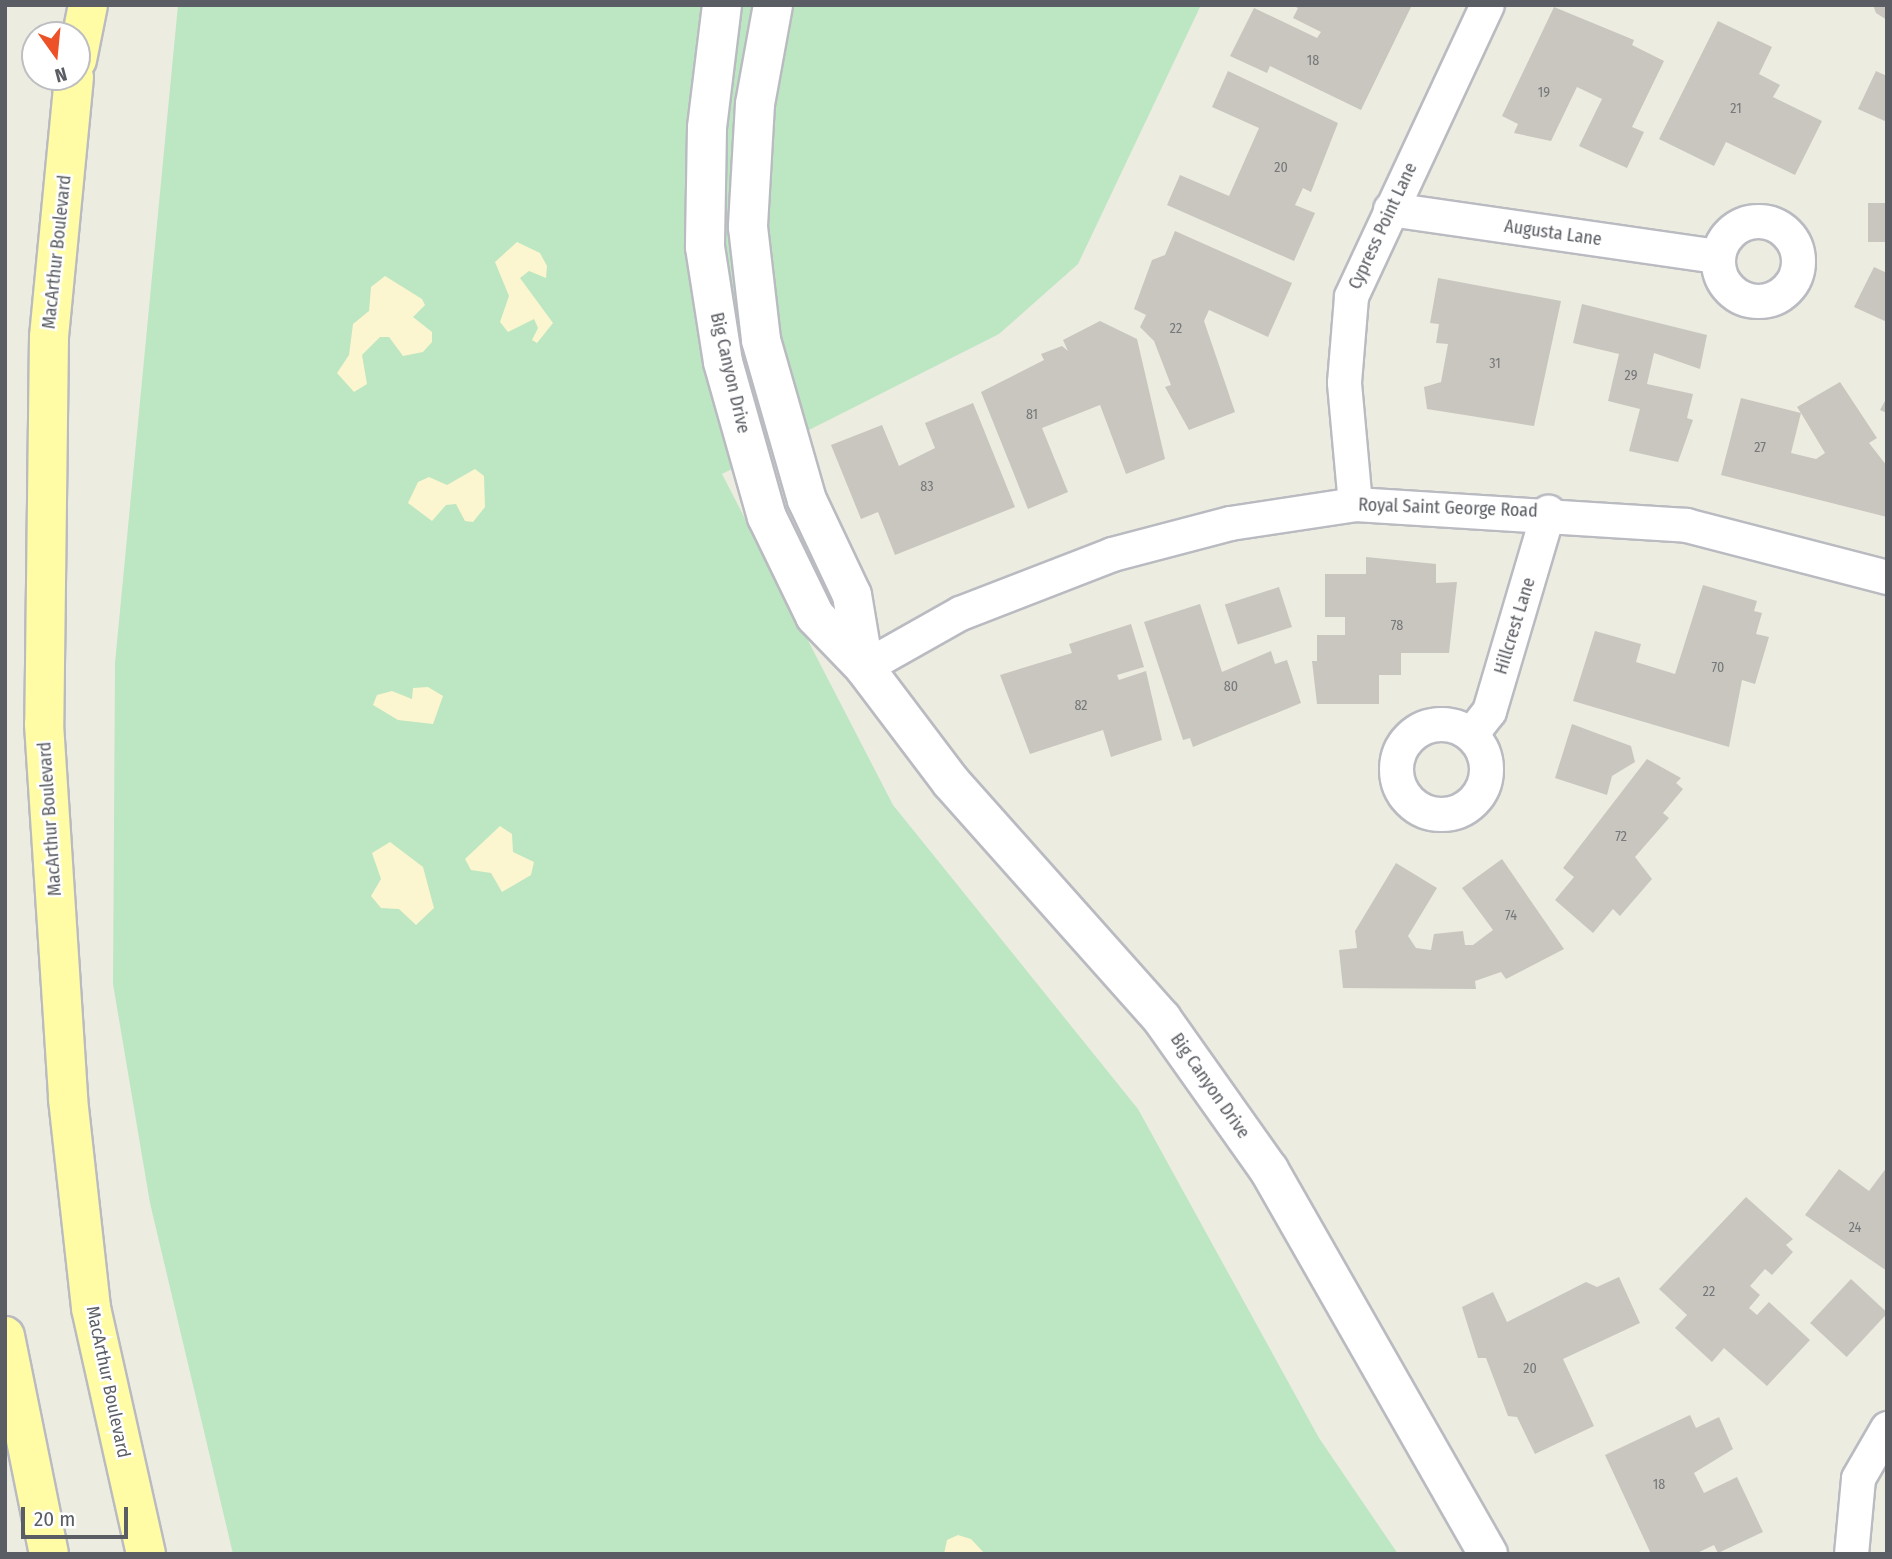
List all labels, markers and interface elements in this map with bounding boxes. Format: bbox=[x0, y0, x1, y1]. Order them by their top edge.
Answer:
north arrow bbox=[21, 21, 91, 91]
house number: 18 bbox=[1307, 53, 1319, 69]
text: N bbox=[53, 62, 70, 87]
house number: 19 bbox=[1538, 85, 1550, 101]
house number: 21 bbox=[1730, 101, 1742, 117]
street label: Cypress Point Lane bbox=[1344, 159, 1422, 293]
house number: 20 bbox=[1274, 160, 1288, 176]
street label: MacArthur Boulevard bbox=[38, 174, 76, 330]
street label: Augusta Lane bbox=[1503, 215, 1603, 251]
street label: Big Canyon Drive bbox=[706, 310, 754, 436]
house number: 22 bbox=[1170, 321, 1182, 337]
house number: 31 bbox=[1489, 356, 1501, 372]
house number: 29 bbox=[1625, 368, 1637, 384]
house number: 81 bbox=[1026, 407, 1038, 423]
house number: 27 bbox=[1754, 440, 1766, 456]
house number: 83 bbox=[920, 479, 934, 495]
street label: Royal Saint George Road bbox=[1358, 494, 1538, 522]
street label: Hillcrest Lane bbox=[1490, 575, 1540, 677]
house number: 78 bbox=[1391, 618, 1403, 634]
house number: 70 bbox=[1712, 660, 1724, 676]
house number: 80 bbox=[1224, 679, 1238, 695]
house number: 82 bbox=[1074, 698, 1088, 714]
street label: MacArthur Boulevard bbox=[34, 741, 66, 897]
house number: 72 bbox=[1615, 829, 1627, 845]
house number: 74 bbox=[1505, 908, 1517, 924]
street label: Big Canyon Drive bbox=[1166, 1029, 1254, 1143]
house number: 24 bbox=[1849, 1220, 1861, 1236]
house number: 22 bbox=[1703, 1284, 1715, 1300]
street label: MacArthur Boulevard bbox=[81, 1304, 135, 1460]
house number: 20 bbox=[1523, 1361, 1537, 1377]
house number: 18 bbox=[1653, 1477, 1665, 1493]
scale bar bbox=[24, 1492, 131, 1536]
text: 20 m bbox=[34, 1506, 75, 1532]

